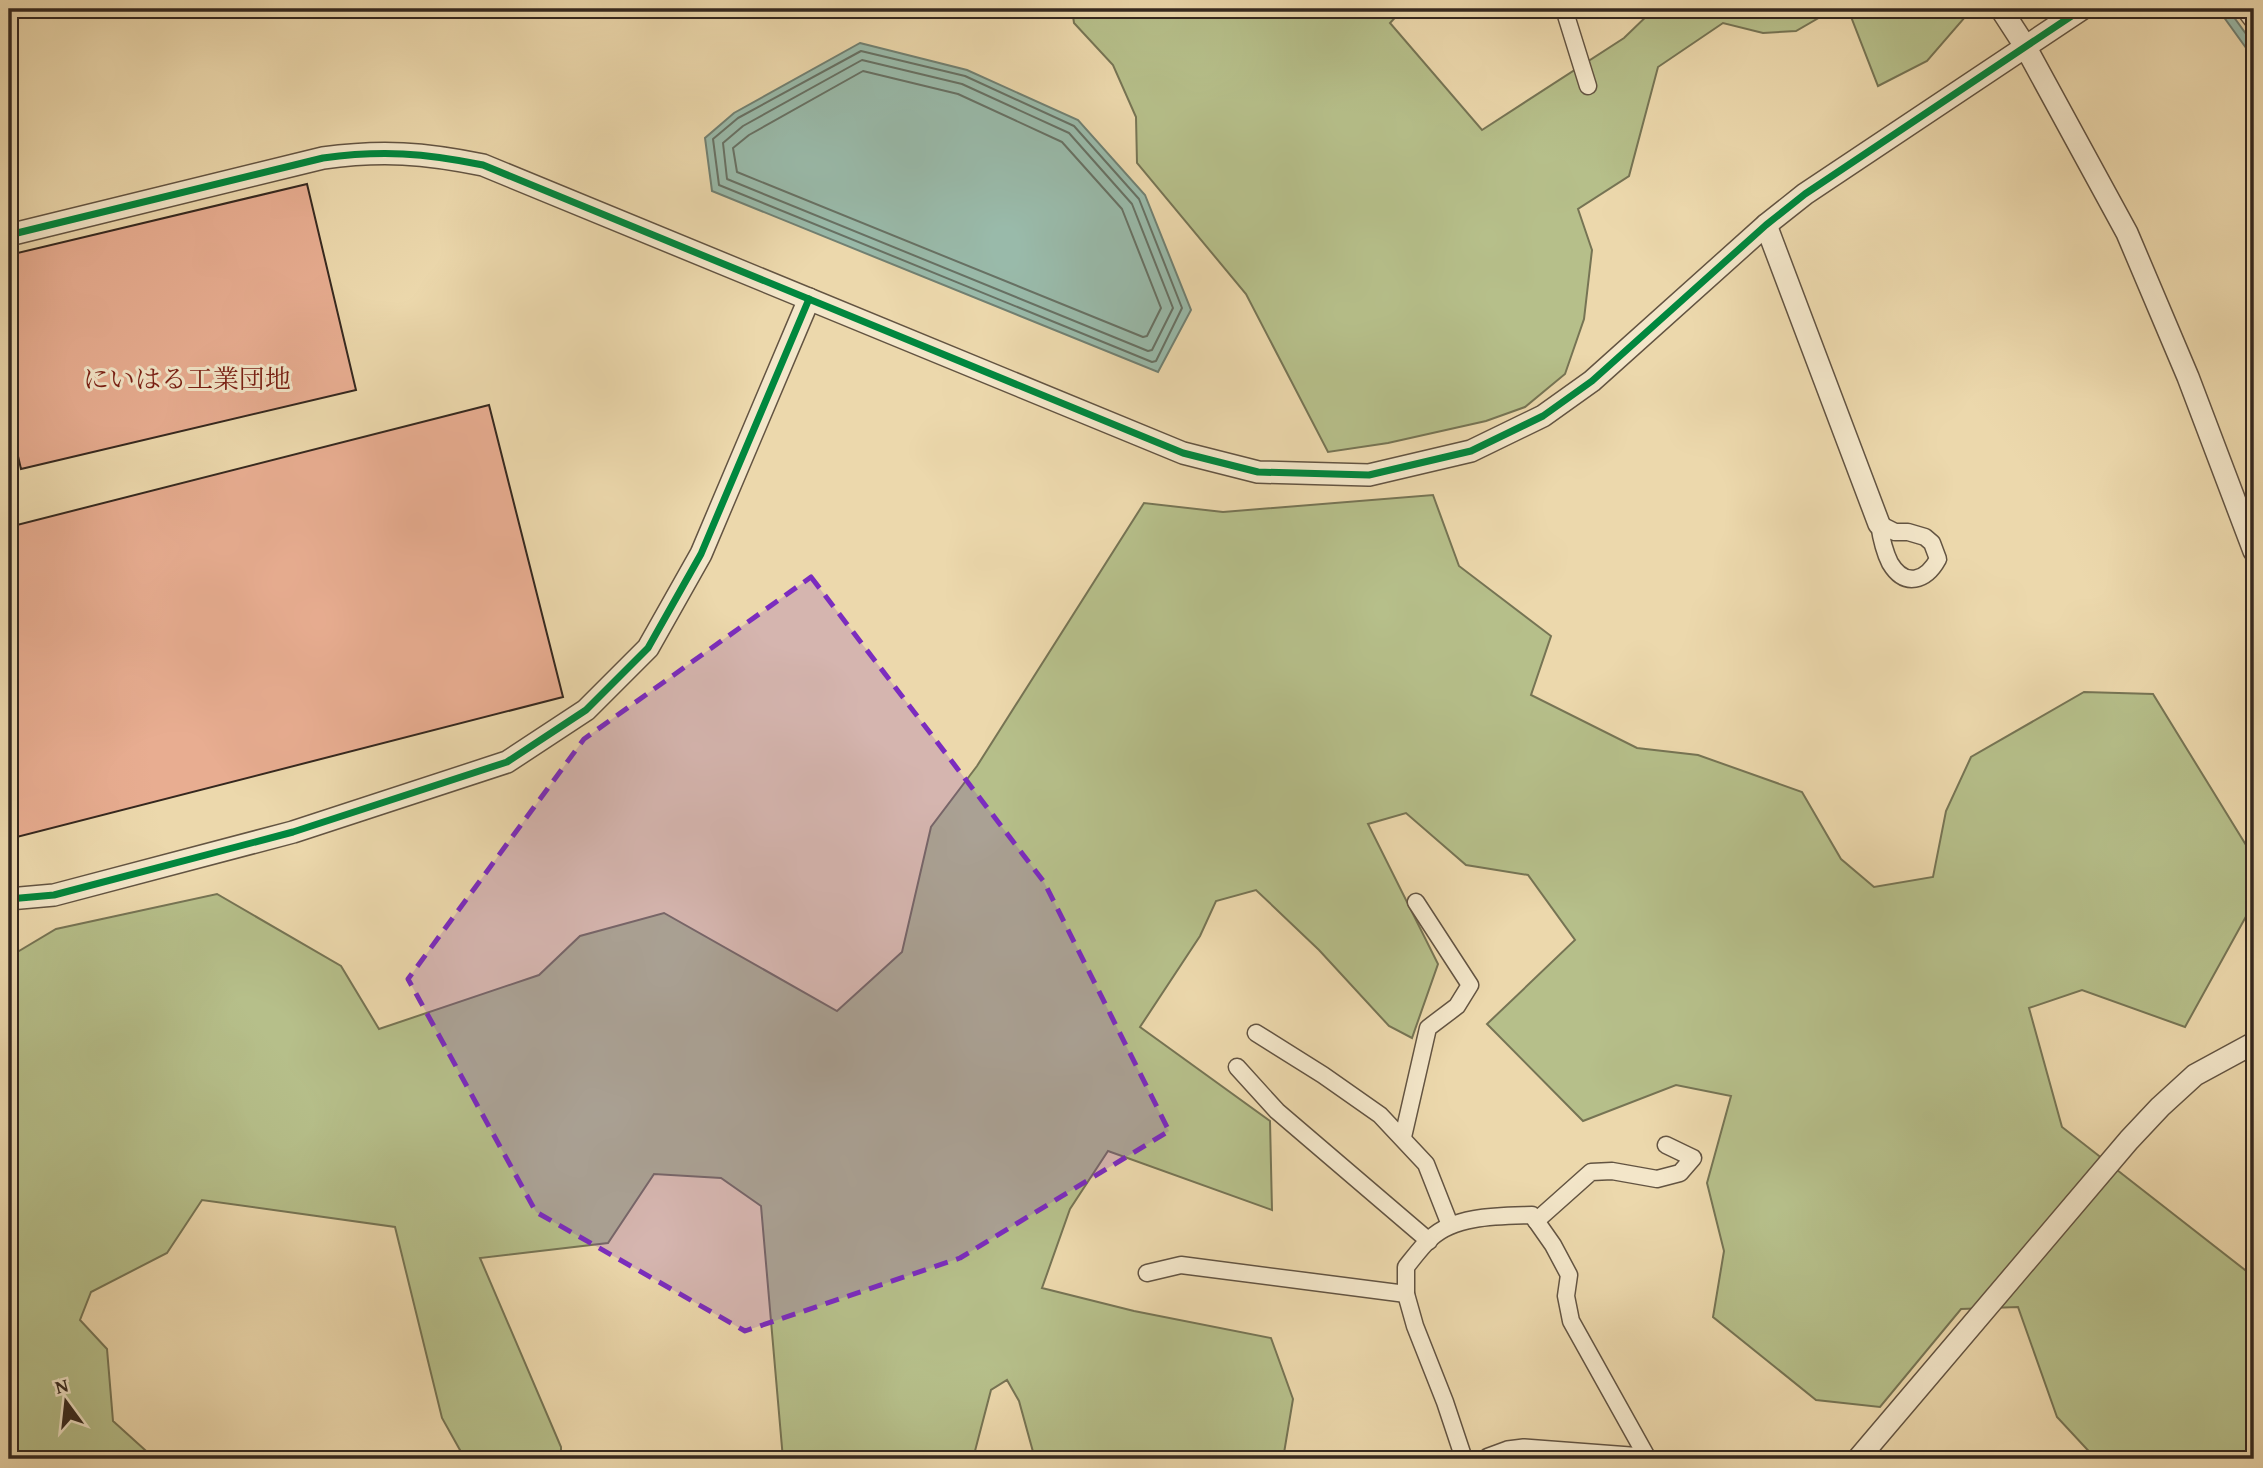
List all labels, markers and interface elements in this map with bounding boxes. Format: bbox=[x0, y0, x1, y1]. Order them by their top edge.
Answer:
district label: にいはる工業団地 bbox=[83, 359, 291, 398]
north arrow bbox=[32, 1366, 102, 1436]
text: N bbox=[52, 1370, 72, 1401]

